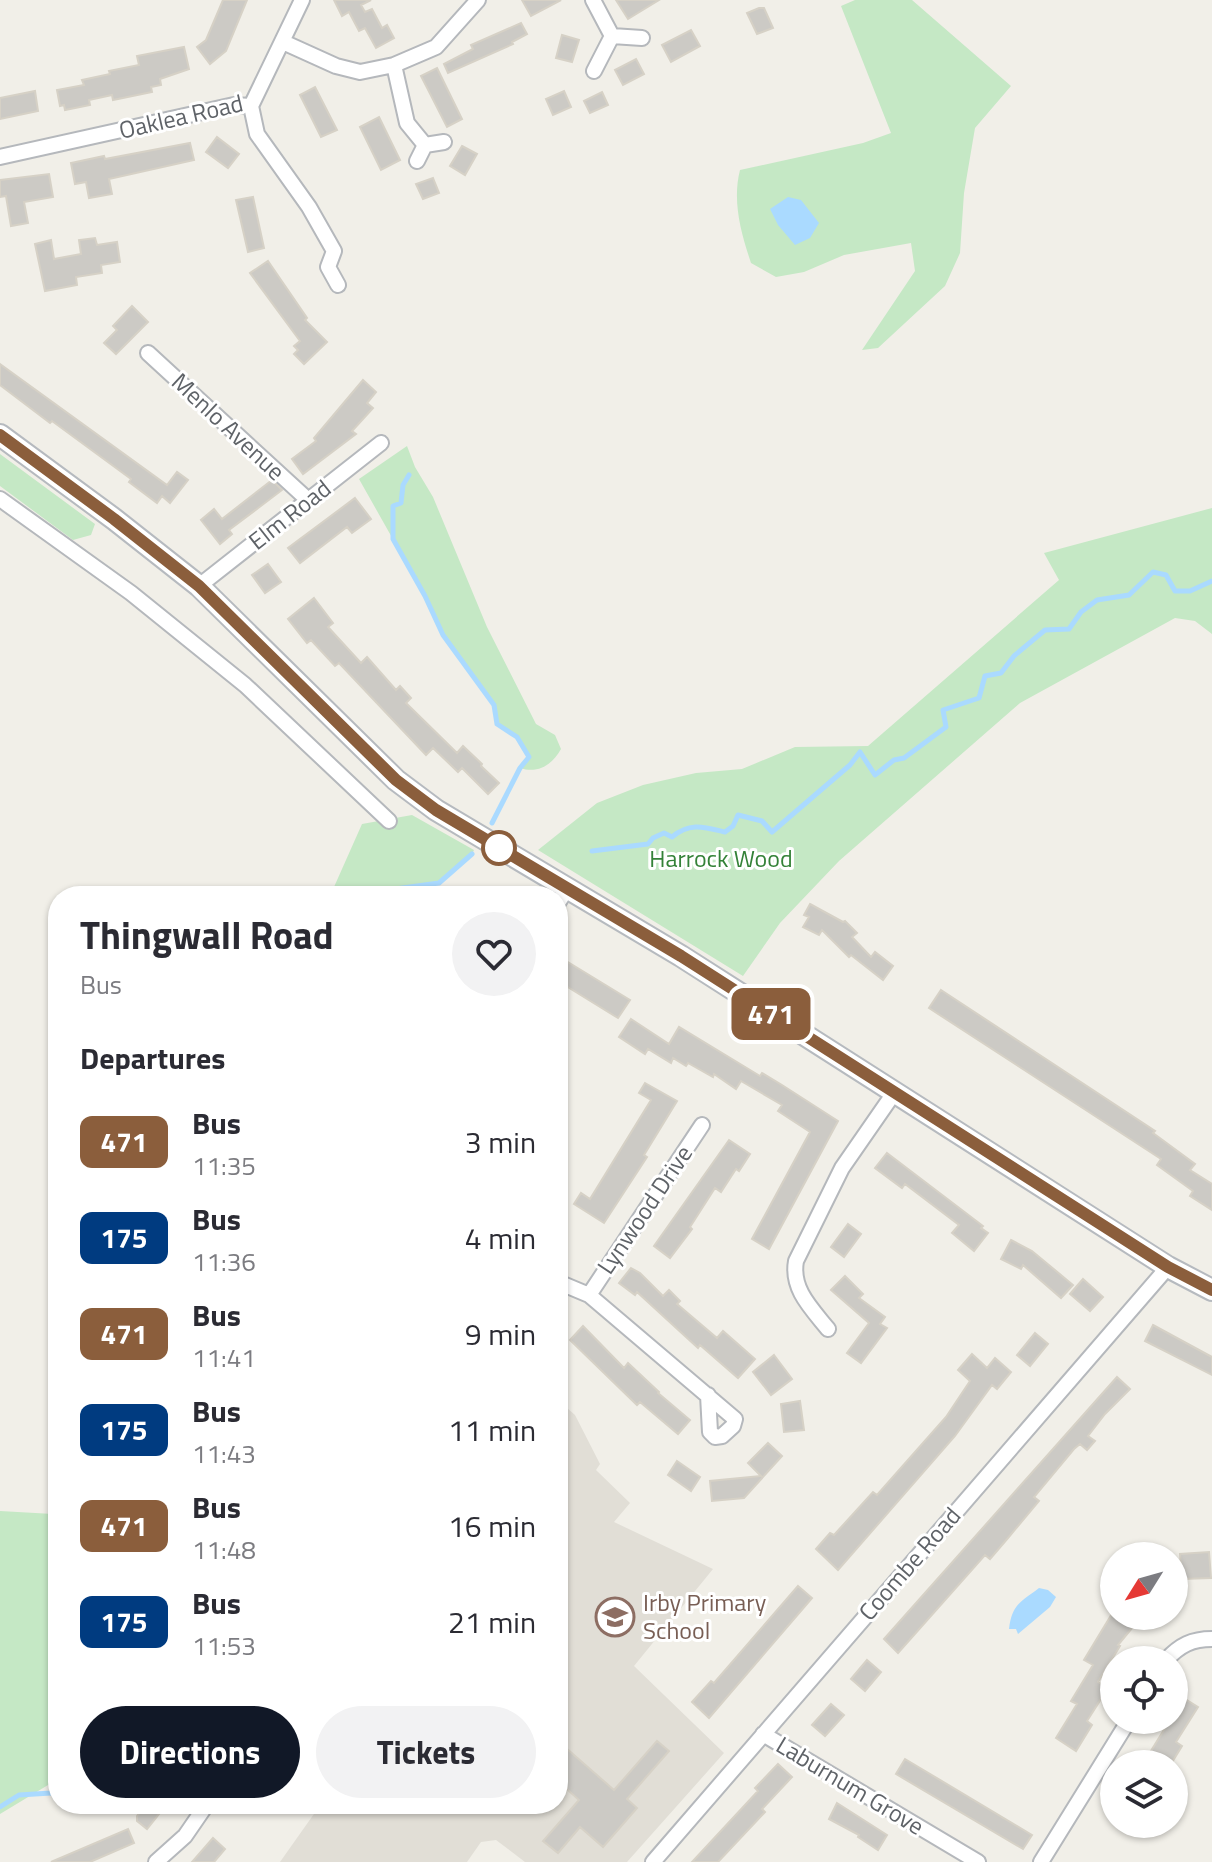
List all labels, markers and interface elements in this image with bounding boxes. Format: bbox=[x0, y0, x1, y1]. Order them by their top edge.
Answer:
street label: Oaklea Road bbox=[115, 84, 246, 148]
street label: Menlo Avenue bbox=[164, 364, 293, 488]
street label: Elm Road bbox=[240, 470, 338, 558]
unlabelled marker bbox=[482, 831, 516, 865]
park label: Harrock Wood bbox=[649, 840, 793, 876]
text: Thingwall Road bbox=[80, 906, 334, 964]
button: heart bbox=[452, 912, 536, 996]
text: Bus bbox=[80, 965, 122, 1004]
line badge: 471 bbox=[725, 988, 817, 1040]
text: 471 bbox=[747, 992, 795, 1035]
text: Departures bbox=[80, 1035, 225, 1081]
text: Bus bbox=[192, 1100, 241, 1146]
text: 3 min bbox=[465, 1119, 536, 1165]
text: 471 bbox=[100, 1120, 148, 1163]
street label: Lynwood Drive bbox=[588, 1138, 701, 1281]
text: 11:35 bbox=[192, 1146, 256, 1185]
text: Bus bbox=[192, 1196, 241, 1242]
text: 4 min bbox=[465, 1215, 536, 1261]
text: 175 bbox=[100, 1216, 148, 1259]
text: 11:36 bbox=[192, 1242, 256, 1281]
text: Bus bbox=[192, 1292, 241, 1338]
text: 9 min bbox=[465, 1311, 536, 1357]
text: 471 bbox=[100, 1312, 148, 1355]
text: 11:41 bbox=[192, 1338, 256, 1377]
text: Bus bbox=[192, 1388, 241, 1434]
text: 11 min bbox=[448, 1407, 536, 1453]
text: 175 bbox=[100, 1408, 148, 1451]
text: 11:43 bbox=[192, 1434, 256, 1473]
text: Bus bbox=[192, 1484, 241, 1530]
street label: Coombe Road bbox=[850, 1499, 969, 1628]
text: 16 min bbox=[448, 1503, 536, 1549]
text: 471 bbox=[100, 1504, 148, 1547]
text: 11:48 bbox=[192, 1530, 256, 1569]
north arrow bbox=[1100, 1542, 1188, 1630]
map controls bbox=[1100, 1542, 1188, 1838]
text: Bus bbox=[192, 1580, 241, 1626]
place label: Irby Primary School bbox=[643, 1584, 767, 1648]
school or university icon: Irby Primary School bbox=[594, 1596, 636, 1638]
text: 21 min bbox=[448, 1599, 536, 1645]
text: 175 bbox=[100, 1600, 148, 1643]
text: 11:53 bbox=[192, 1626, 256, 1665]
button: locate bbox=[1100, 1646, 1188, 1734]
button: Directions bbox=[80, 1706, 300, 1798]
button: Tickets bbox=[316, 1706, 536, 1798]
street label: Laburnum Grove bbox=[770, 1727, 931, 1844]
button: layers bbox=[1100, 1750, 1188, 1838]

